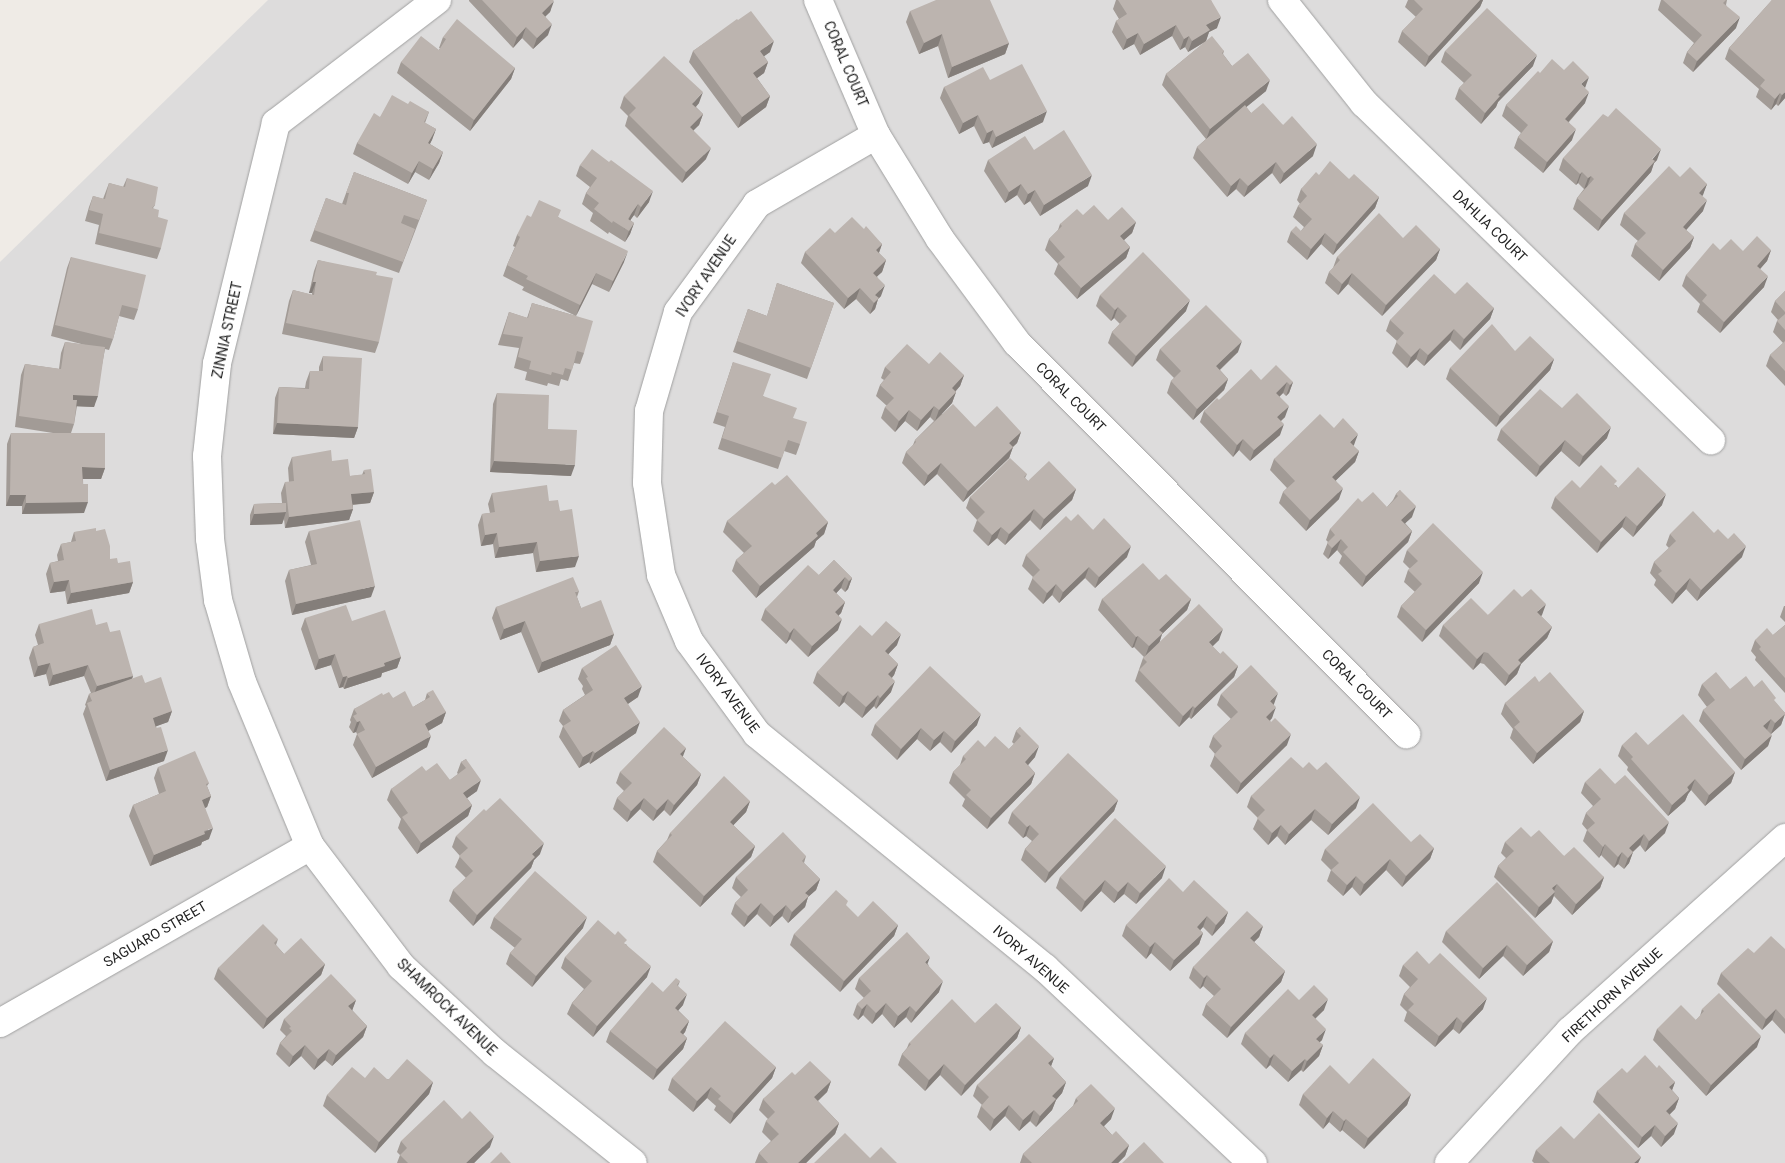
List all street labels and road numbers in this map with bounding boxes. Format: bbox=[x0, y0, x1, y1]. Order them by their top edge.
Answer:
street label: CORAL COURT bbox=[820, 18, 872, 110]
street label: DAHLIA COURT bbox=[1449, 186, 1531, 266]
street label: IVORY AVENUE bbox=[673, 232, 739, 320]
street label: ZINNIA STREET bbox=[209, 280, 245, 380]
street label: CORAL COURT bbox=[1033, 359, 1109, 435]
street label: CORAL COURT bbox=[1319, 646, 1395, 722]
street label: IVORY AVENUE bbox=[693, 650, 763, 736]
street label: SAGUARO STREET bbox=[100, 898, 210, 970]
street label: IVORY AVENUE bbox=[990, 922, 1072, 996]
street label: FIRETHORN AVENUE bbox=[1558, 944, 1666, 1046]
street label: SHAMROCK AVENUE bbox=[394, 955, 500, 1059]

